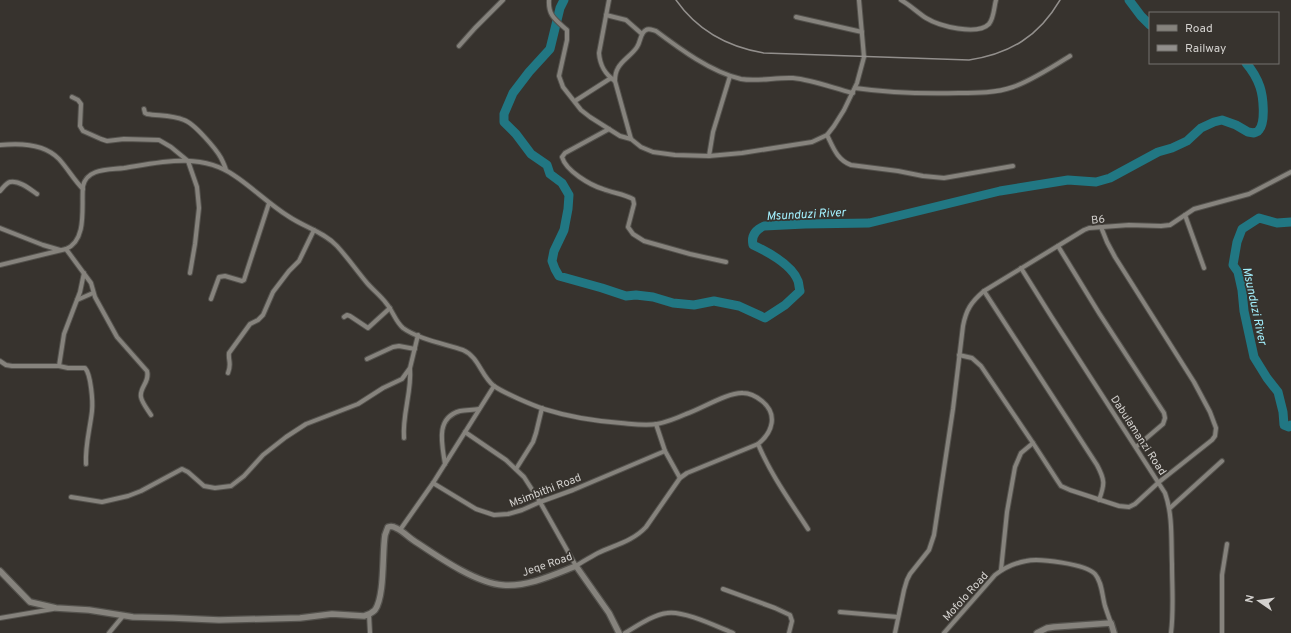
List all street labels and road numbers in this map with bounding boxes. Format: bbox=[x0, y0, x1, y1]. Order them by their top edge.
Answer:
street label: B6 bbox=[1091, 212, 1106, 228]
street label: Dabulamanzi Road bbox=[1107, 393, 1169, 478]
street label: Msimbithi Road bbox=[507, 471, 583, 511]
street label: Jeqe Road bbox=[520, 550, 574, 580]
street label: Mofolo Road bbox=[940, 569, 992, 624]

